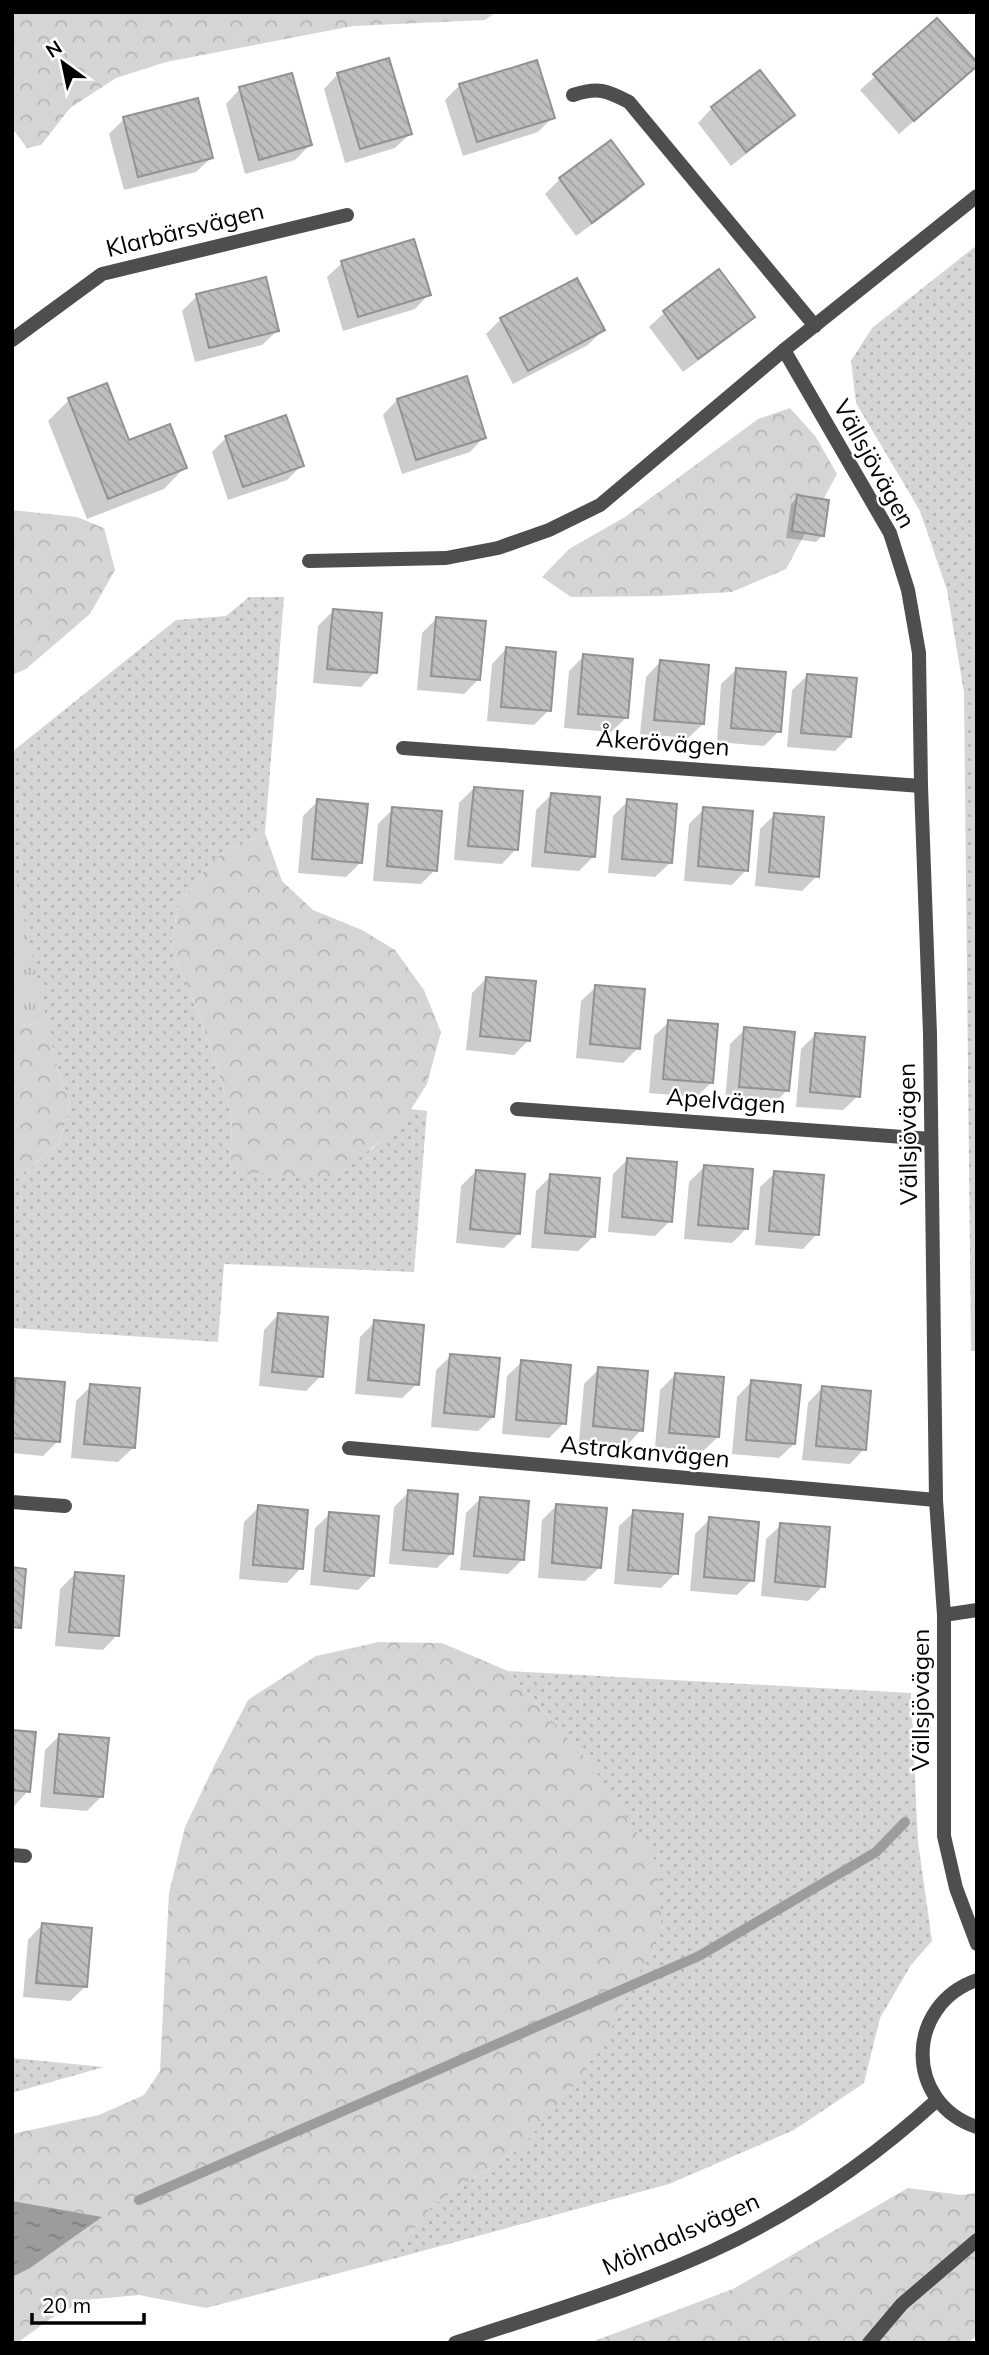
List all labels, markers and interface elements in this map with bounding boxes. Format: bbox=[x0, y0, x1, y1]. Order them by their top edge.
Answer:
north arrow bbox=[28, 28, 98, 98]
text: N bbox=[41, 35, 66, 63]
street label: Klarbärsvägen bbox=[103, 195, 267, 263]
street label: Vällsjövägen bbox=[827, 394, 923, 533]
street label: Åkerövägen bbox=[595, 722, 731, 762]
street label: Vällsjövägen bbox=[891, 1063, 923, 1206]
street label: Apelvägen bbox=[665, 1081, 787, 1119]
street label: Astrakanvägen bbox=[559, 1429, 731, 1473]
street label: Vällsjövägen bbox=[905, 1629, 935, 1771]
street label: Mölndalsvägen bbox=[597, 2185, 764, 2281]
scale bar bbox=[32, 2282, 144, 2326]
text: 20 m bbox=[42, 2292, 91, 2318]

